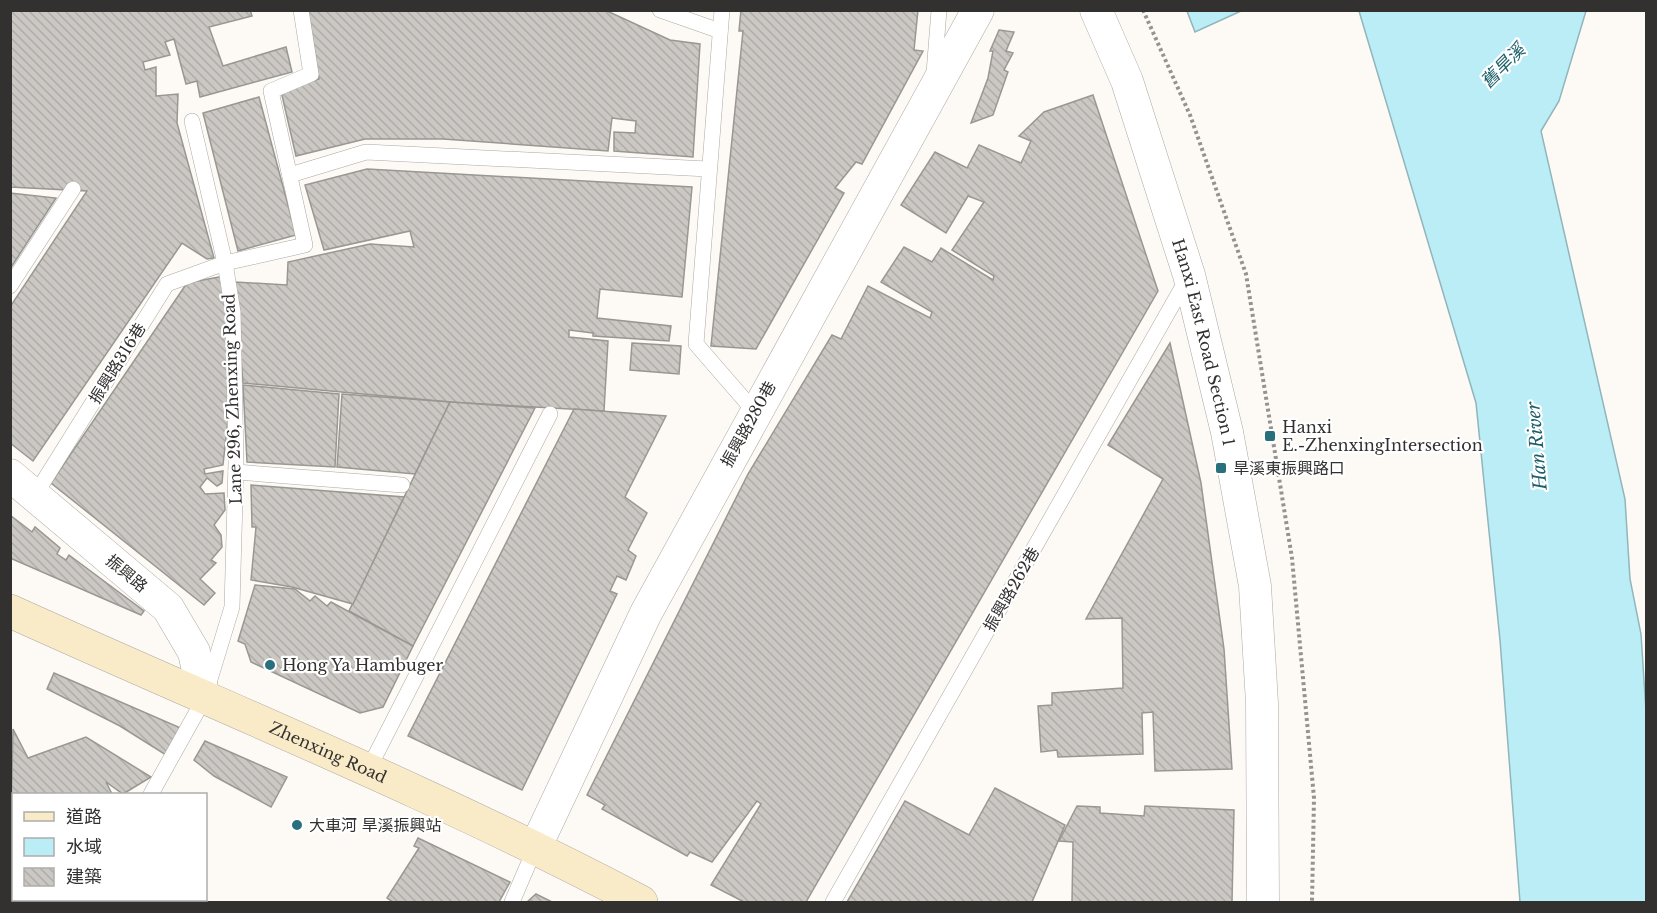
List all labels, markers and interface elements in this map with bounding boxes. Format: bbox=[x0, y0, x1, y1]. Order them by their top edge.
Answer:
water label: 舊旱溪 bbox=[1476, 37, 1532, 93]
street label: Hanxi East Road Section 1 bbox=[1168, 236, 1239, 447]
street label: Lane 296, Zhenxing Road bbox=[218, 293, 246, 505]
street label: 振興路316巷 bbox=[84, 319, 150, 407]
street label: 振興路280巷 bbox=[716, 378, 780, 470]
water label: Han River bbox=[1522, 400, 1552, 492]
place label: Hanxi E.-ZhenxingIntersection bbox=[1282, 417, 1483, 455]
marker: Hanxi E.-ZhenxingIntersection bbox=[1263, 429, 1277, 443]
place label: 旱溪東振興路口 bbox=[1233, 458, 1345, 478]
marker: 旱溪東振興路口 bbox=[1214, 461, 1228, 475]
street label: 振興路262巷 bbox=[979, 543, 1043, 635]
street label: 振興路 bbox=[102, 550, 152, 596]
place label: Hong Ya Hambuger bbox=[282, 655, 443, 675]
marker: Hong Ya Hambuger bbox=[263, 658, 277, 672]
street label: Zhenxing Road bbox=[266, 717, 390, 787]
legend bbox=[12, 793, 207, 901]
text: 道路 bbox=[66, 806, 102, 828]
place label: 大車河 旱溪振興站 bbox=[309, 815, 442, 835]
marker: 大車河 旱溪振興站 bbox=[290, 818, 304, 832]
text: 水域 bbox=[66, 836, 102, 858]
text: 建築 bbox=[66, 866, 102, 888]

